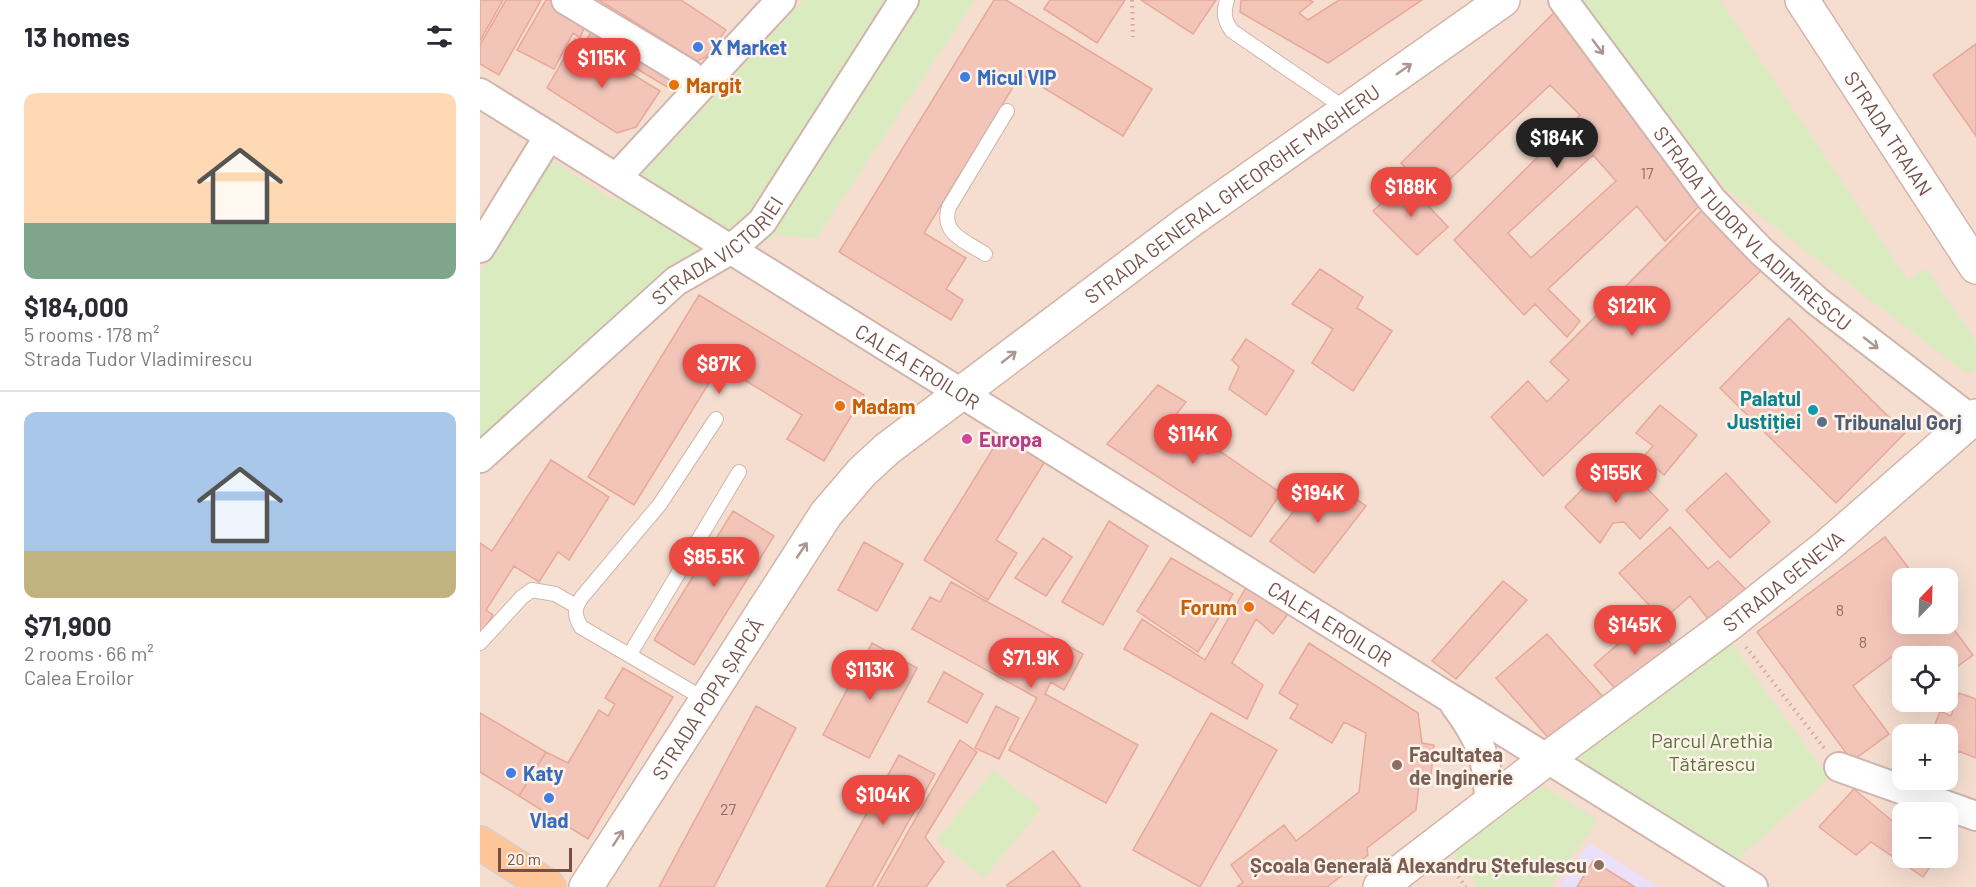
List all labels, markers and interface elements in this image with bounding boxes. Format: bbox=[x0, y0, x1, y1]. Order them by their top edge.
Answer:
icon: filters bbox=[423, 20, 456, 53]
text: 13 homes bbox=[24, 21, 130, 52]
place label: X Market bbox=[710, 35, 787, 59]
pin: $115K bbox=[560, 38, 644, 89]
one-way arrow bbox=[1591, 39, 1604, 55]
marker: X Market bbox=[691, 40, 705, 54]
text: $115K bbox=[577, 45, 627, 69]
one-way arrow bbox=[1395, 63, 1412, 75]
place label: Micul VIP bbox=[977, 65, 1057, 89]
street label: STRADA TRAIAN bbox=[1840, 67, 1938, 200]
marker: Micul VIP bbox=[958, 70, 972, 84]
place label: Margit bbox=[686, 73, 742, 97]
marker: Margit bbox=[667, 78, 681, 92]
street label: STRADA GENERAL GHEORGHE MAGHERU bbox=[1079, 79, 1384, 308]
pin: $184K bbox=[1515, 118, 1599, 169]
street label: STRADA TUDOR VLADIMIRESCU bbox=[1649, 121, 1856, 335]
text: $184K bbox=[1530, 125, 1584, 149]
icon: home bbox=[186, 132, 294, 240]
house number: 17 bbox=[1640, 163, 1654, 182]
pin: $188K bbox=[1369, 167, 1453, 218]
text: $188K bbox=[1385, 174, 1437, 198]
street label: STRADA VICTORIEI bbox=[646, 192, 787, 310]
pin: $121K bbox=[1590, 286, 1674, 337]
text: $184,000 bbox=[24, 291, 129, 322]
text: $121K bbox=[1607, 293, 1657, 317]
street label: CALEA EROILOR bbox=[851, 318, 984, 414]
text: 5 rooms · 178 m² bbox=[24, 322, 160, 346]
one-way arrow bbox=[1863, 336, 1879, 349]
pin: $87K bbox=[683, 344, 755, 395]
text: Strada Tudor Vladimirescu bbox=[24, 346, 253, 370]
text: $87K bbox=[697, 351, 741, 375]
one-way arrow bbox=[1001, 351, 1017, 364]
place label: Palatul Justiției bbox=[1727, 386, 1801, 433]
place label: Madam bbox=[852, 394, 915, 418]
marker: Madam bbox=[833, 399, 847, 413]
marker: Palatul Justiției bbox=[1806, 403, 1820, 417]
place label: Tribunalul Gorj bbox=[1834, 410, 1962, 434]
pin: $114K bbox=[1151, 414, 1235, 465]
marker: Tribunalul Gorj bbox=[1815, 415, 1829, 429]
text: $114K bbox=[1168, 421, 1218, 445]
place label: Europa bbox=[979, 427, 1042, 451]
marker: Europa bbox=[960, 432, 974, 446]
icon: home bbox=[186, 451, 294, 559]
pin: $155K bbox=[1574, 453, 1658, 504]
text: $155K bbox=[1590, 460, 1642, 484]
pin: $194K bbox=[1276, 473, 1360, 524]
text: $194K bbox=[1291, 480, 1345, 504]
street label: STRADA GENEVA bbox=[1718, 525, 1848, 636]
pin: $85.5K bbox=[665, 537, 763, 588]
one-way arrow bbox=[796, 542, 808, 559]
text: $85.5K bbox=[683, 544, 745, 568]
north arrow bbox=[1892, 568, 1958, 634]
map controls bbox=[1892, 568, 1958, 868]
street label: CALEA EROILOR bbox=[1264, 576, 1397, 671]
place label: Forum bbox=[1181, 595, 1237, 619]
marker: Forum bbox=[1242, 600, 1256, 614]
house number: 8 bbox=[1836, 600, 1844, 619]
pin: $145K bbox=[1593, 605, 1677, 656]
text: $71,900 bbox=[24, 610, 112, 641]
text: $145K bbox=[1608, 612, 1662, 636]
street label: STRADA POPA ȘAPCĂ bbox=[646, 613, 768, 784]
house number: 8 bbox=[1859, 632, 1867, 651]
pin: $71.9K bbox=[982, 638, 1080, 689]
text: 2 rooms · 66 m² bbox=[24, 641, 154, 665]
text: $71.9K bbox=[1002, 645, 1060, 669]
button: locate bbox=[1892, 646, 1958, 712]
pin: $113K bbox=[828, 650, 912, 701]
text: $113K bbox=[845, 657, 895, 681]
text: Calea Eroilor bbox=[24, 665, 134, 689]
button: + bbox=[1892, 724, 1958, 790]
park label: Parcul Arethia Tătărescu bbox=[1651, 728, 1773, 775]
place label: Facultatea de Inginerie bbox=[1409, 742, 1513, 789]
marker: Facultatea de Inginerie bbox=[1390, 758, 1404, 772]
place label: Katy bbox=[523, 761, 564, 785]
marker: Katy bbox=[504, 766, 518, 780]
pin: $104K bbox=[841, 775, 925, 826]
text: $104K bbox=[856, 782, 910, 806]
marker: Vlad bbox=[542, 791, 556, 805]
house number: 27 bbox=[720, 799, 736, 818]
button: − bbox=[1892, 802, 1958, 868]
place label: Vlad bbox=[529, 808, 569, 832]
one-way arrow bbox=[612, 830, 624, 847]
scale bar bbox=[498, 845, 572, 872]
text: 20 m bbox=[507, 849, 541, 868]
place label: Școala Generală Alexandru Ștefulescu bbox=[1250, 853, 1587, 877]
marker: Școala Generală Alexandru Ștefulescu bbox=[1592, 858, 1606, 872]

